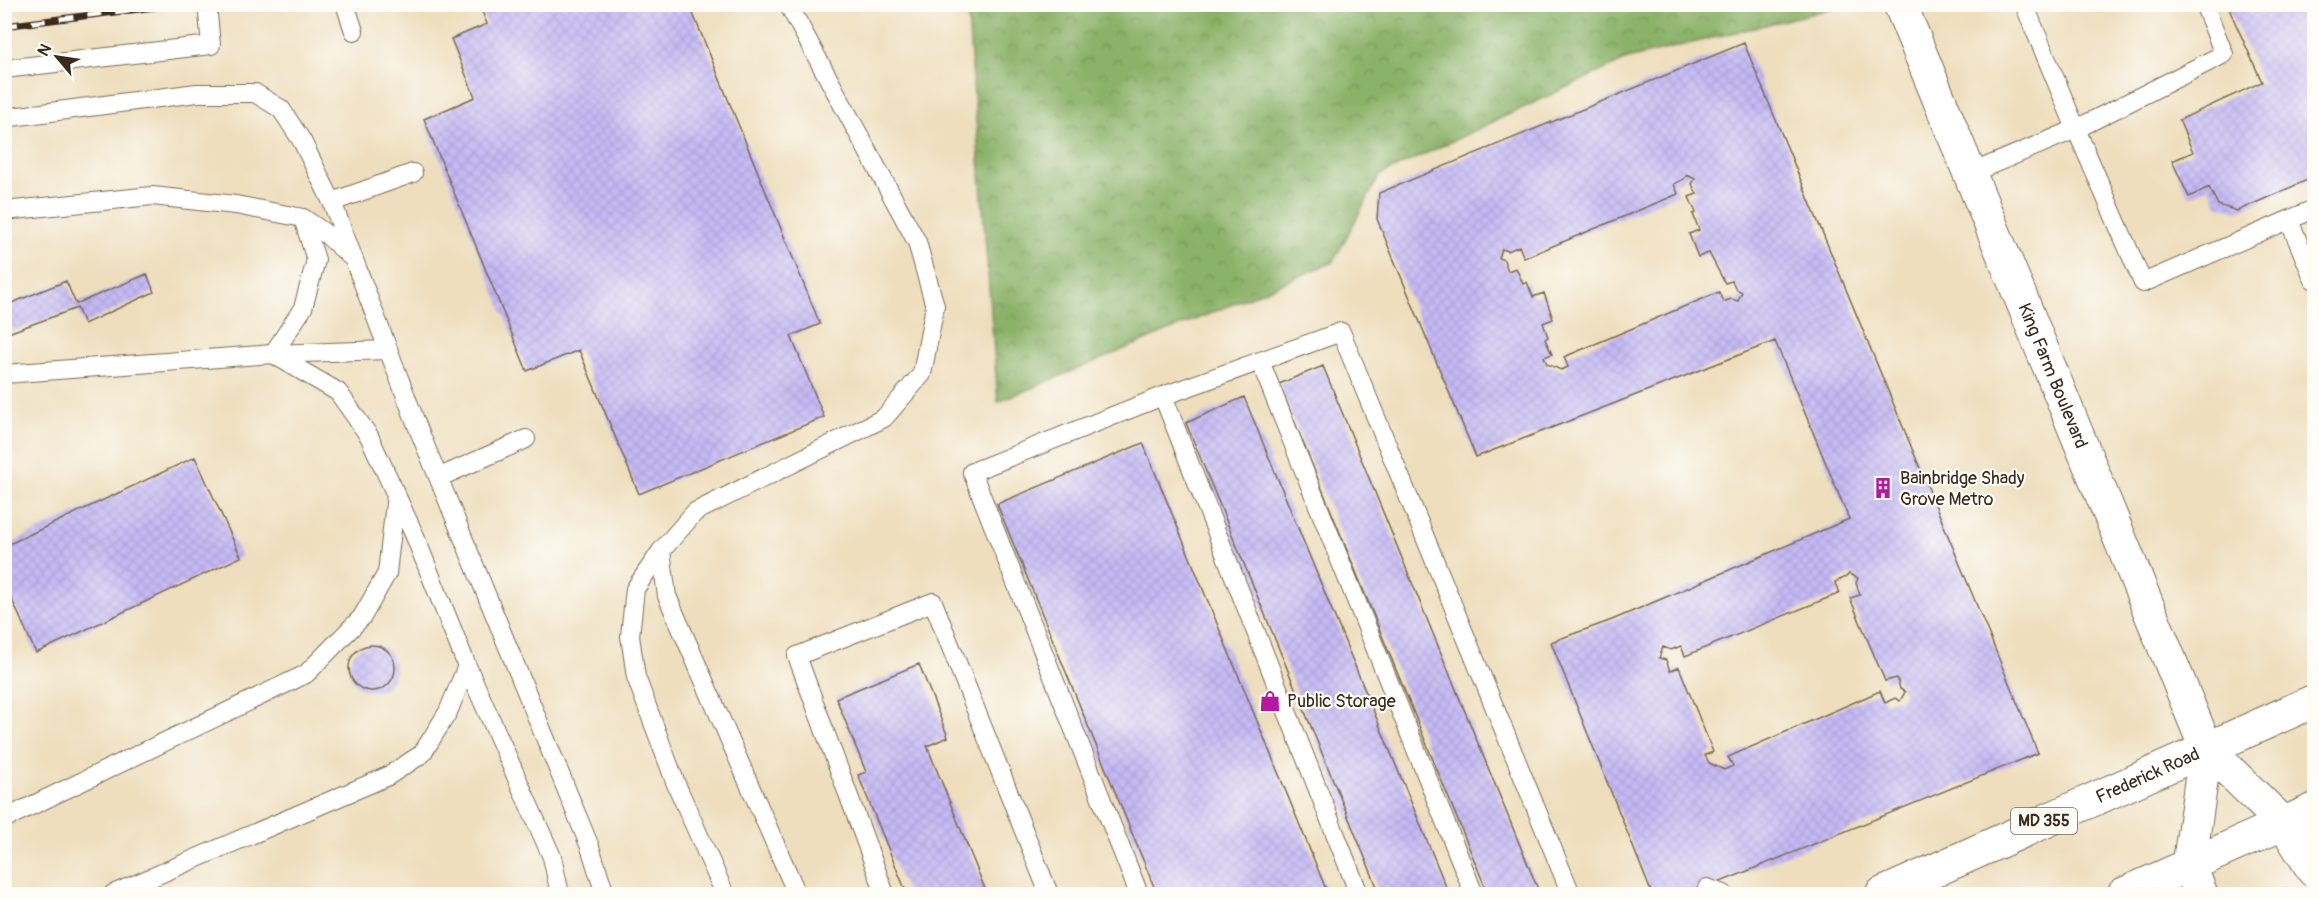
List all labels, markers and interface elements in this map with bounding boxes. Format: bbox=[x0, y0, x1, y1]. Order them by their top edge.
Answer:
north arrow bbox=[27, 27, 87, 87]
text: N bbox=[33, 40, 56, 60]
street label: King Farm Boulevard bbox=[2013, 300, 2093, 452]
place label: Bainbridge Shady Grove Metro bbox=[1900, 467, 2025, 511]
building icon: Bainbridge Shady Grove Metro bbox=[1871, 476, 1895, 500]
shop icon: Public Storage bbox=[1258, 689, 1282, 713]
place label: Public Storage bbox=[1287, 690, 1396, 713]
street label: Frederick Road bbox=[2092, 742, 2203, 808]
road number: MD 355 bbox=[2011, 808, 2077, 834]

